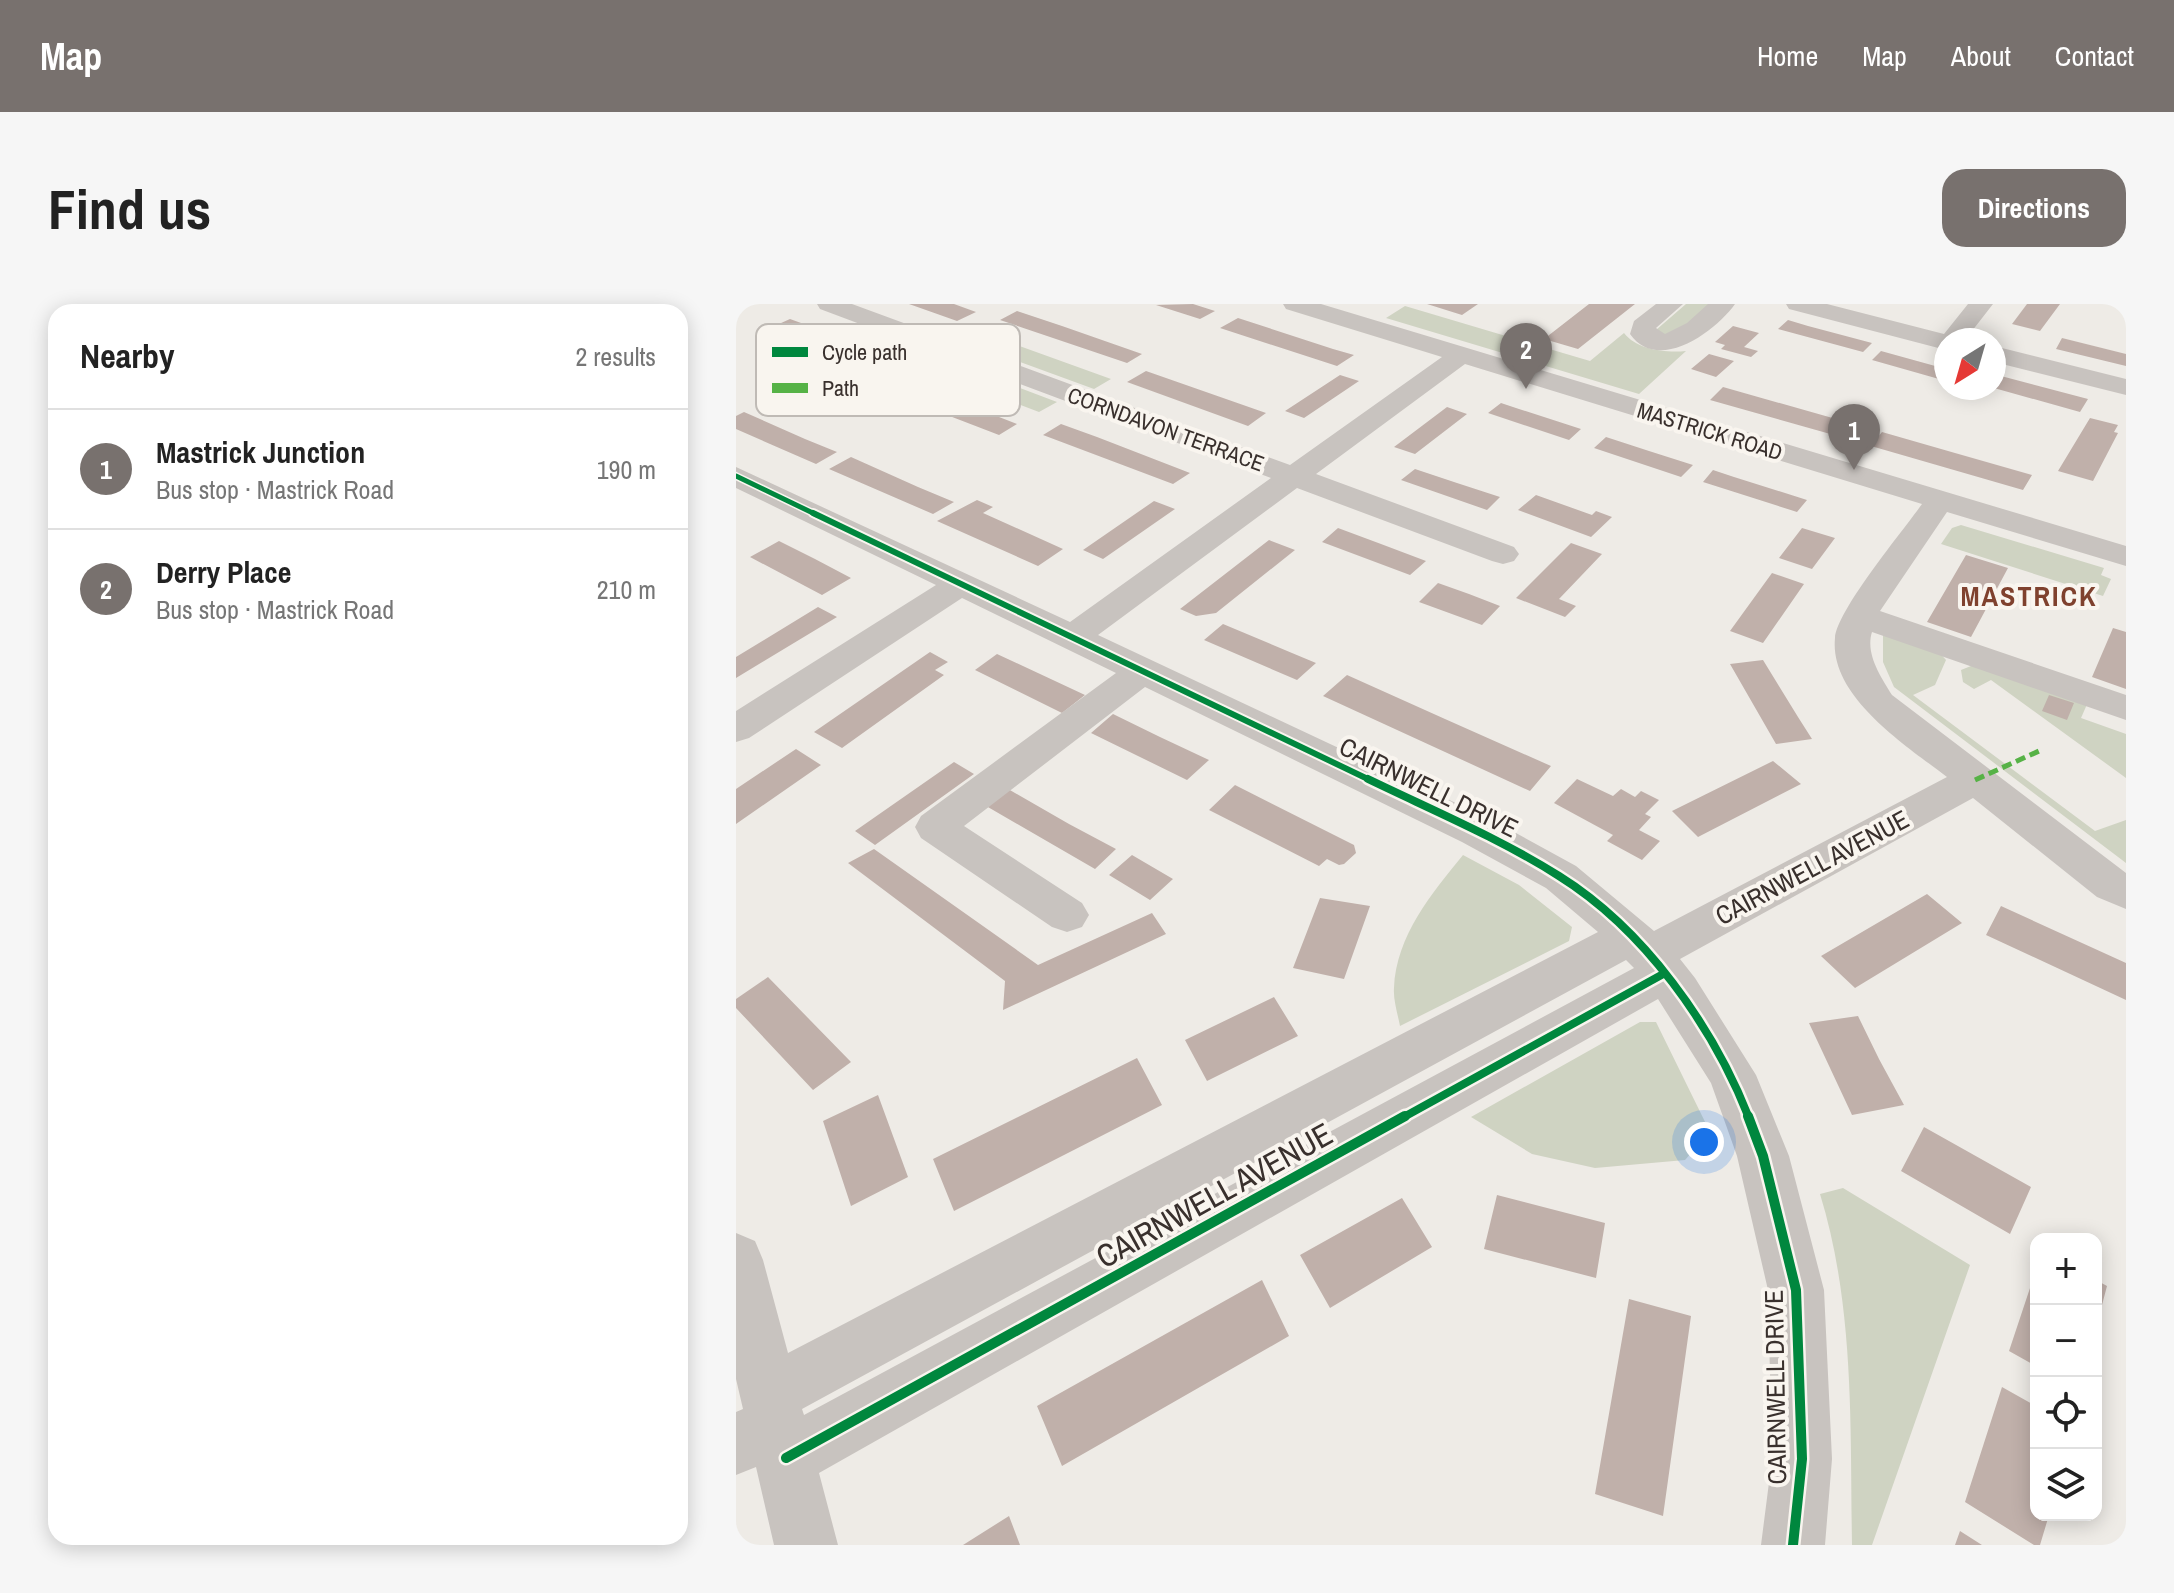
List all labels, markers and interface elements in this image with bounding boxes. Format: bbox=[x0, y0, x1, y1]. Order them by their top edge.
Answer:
text: Map bbox=[40, 31, 102, 82]
text: Home bbox=[1757, 37, 1818, 75]
text: Map bbox=[1862, 37, 1907, 75]
text: About bbox=[1951, 37, 2011, 75]
text: Contact bbox=[2055, 37, 2134, 75]
button: Directions bbox=[1942, 169, 2126, 247]
text: Find us bbox=[48, 171, 211, 246]
pin: 2 bbox=[1500, 323, 1552, 389]
legend bbox=[756, 324, 1020, 416]
north arrow bbox=[1934, 328, 2006, 400]
text: Nearby bbox=[80, 333, 175, 379]
text: Cycle path bbox=[822, 337, 907, 367]
text: 2 results bbox=[575, 339, 656, 374]
text: Path bbox=[822, 373, 859, 403]
street label: CORNDAVON TERRACE bbox=[1064, 380, 1268, 478]
street label: MASTRICK ROAD bbox=[1634, 395, 1786, 467]
pin: 1 bbox=[1828, 404, 1880, 470]
text: Mastrick Junction bbox=[156, 432, 365, 472]
text: 1 bbox=[100, 452, 112, 487]
text: 190 m bbox=[597, 452, 656, 487]
text: Bus stop · Mastrick Road bbox=[156, 472, 394, 507]
text: Derry Place bbox=[156, 552, 291, 592]
text: 2 bbox=[100, 572, 112, 607]
text: 210 m bbox=[597, 572, 656, 607]
district label: MASTRICK bbox=[1960, 577, 2098, 615]
text: Bus stop · Mastrick Road bbox=[156, 592, 394, 627]
street label: CAIRNWELL DRIVE bbox=[1334, 729, 1524, 845]
street label: CAIRNWELL AVENUE bbox=[1709, 801, 1915, 933]
street label: CAIRNWELL AVENUE bbox=[1088, 1112, 1340, 1278]
your location bbox=[1684, 1122, 1724, 1162]
map controls bbox=[2030, 1233, 2102, 1521]
button: + bbox=[2030, 1233, 2102, 1305]
street label: CAIRNWELL DRIVE bbox=[1756, 1289, 1794, 1485]
button: − bbox=[2030, 1305, 2102, 1377]
button: locate bbox=[2030, 1377, 2102, 1449]
button: layers bbox=[2030, 1449, 2102, 1521]

